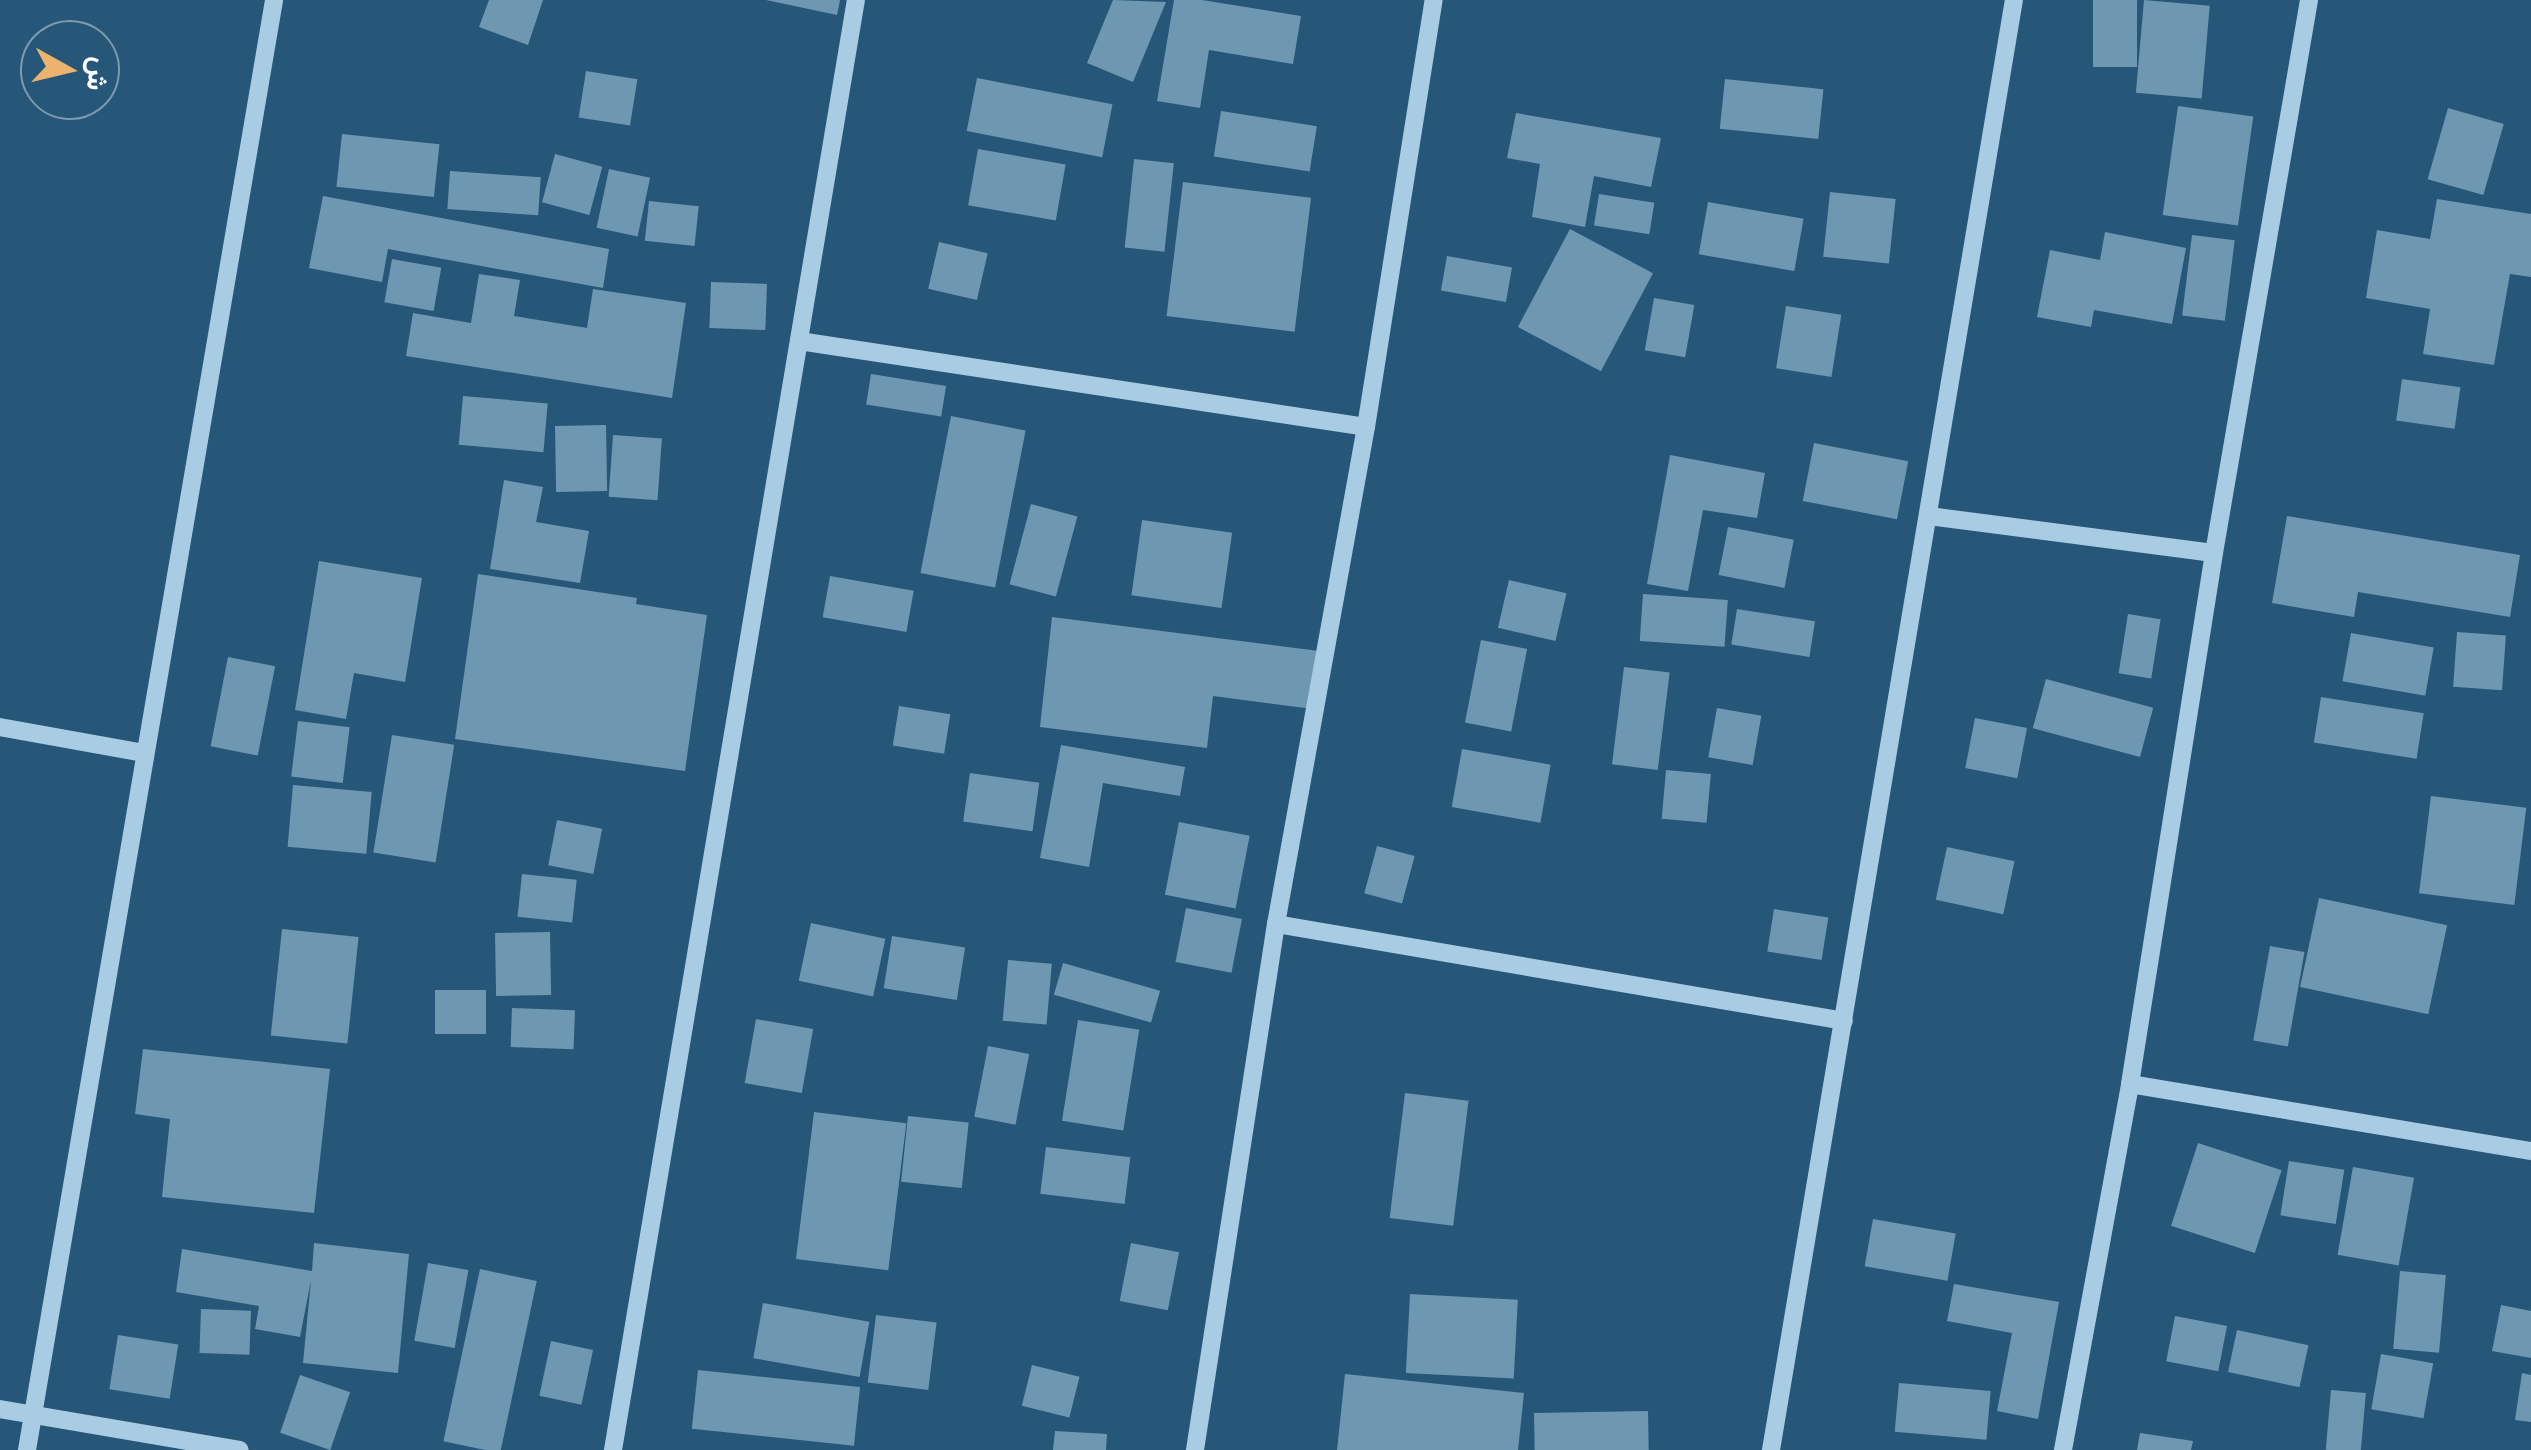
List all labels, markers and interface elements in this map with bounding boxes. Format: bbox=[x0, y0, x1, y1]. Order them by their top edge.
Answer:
north arrow bbox=[20, 20, 120, 120]
text: ش bbox=[76, 54, 120, 93]

